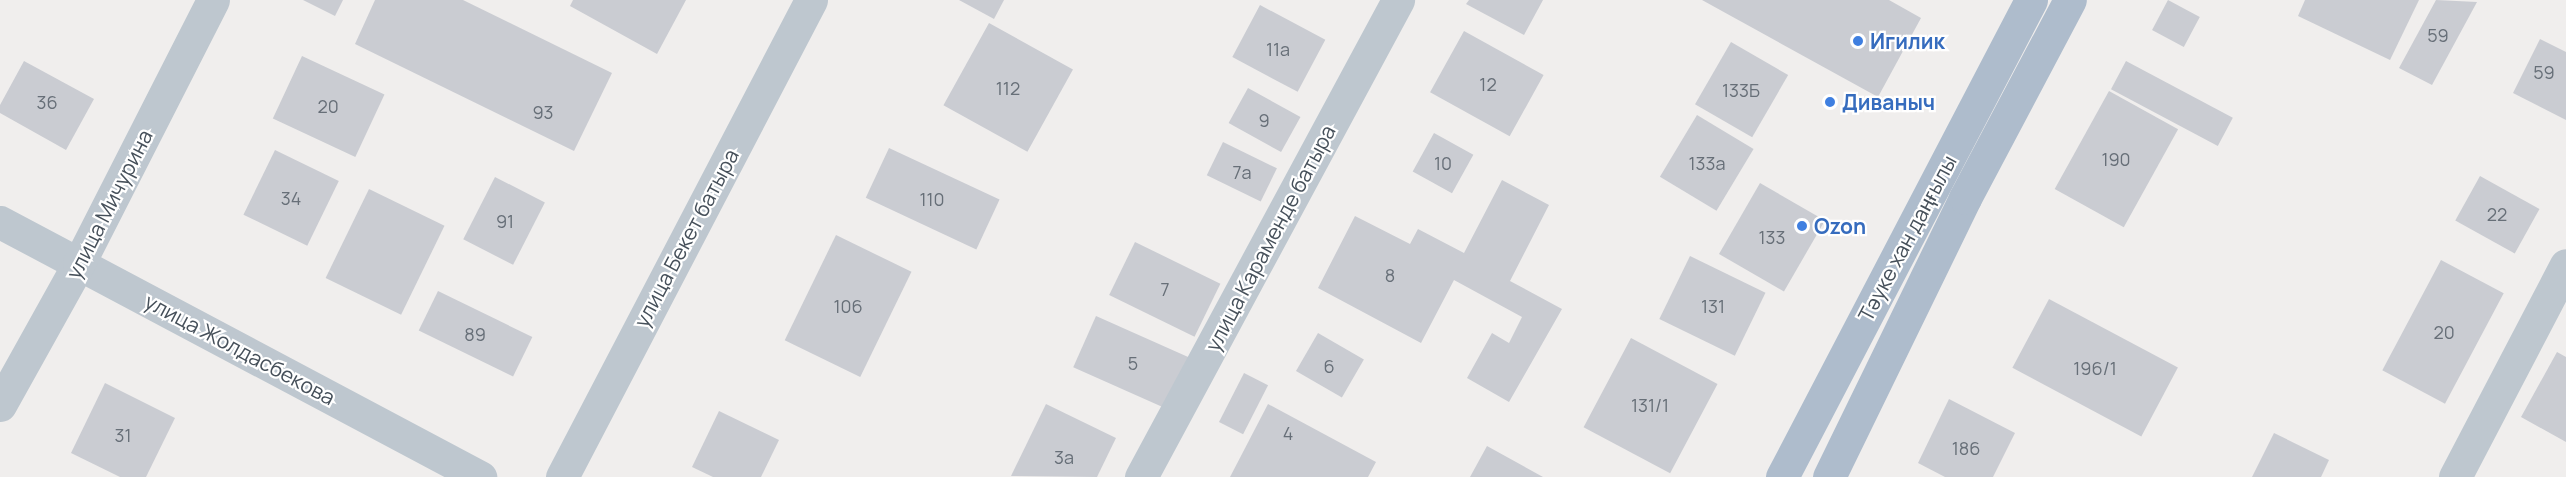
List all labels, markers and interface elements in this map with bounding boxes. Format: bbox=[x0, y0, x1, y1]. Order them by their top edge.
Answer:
house number: 59 bbox=[2427, 24, 2449, 46]
place label: Игилик bbox=[1870, 28, 1945, 54]
marker: Игилик bbox=[1851, 34, 1865, 48]
house number: 11а bbox=[1266, 38, 1290, 60]
house number: 59 bbox=[2533, 61, 2555, 83]
house number: 12 bbox=[1479, 73, 1497, 95]
house number: 112 bbox=[996, 77, 1020, 99]
house number: 133Б bbox=[1722, 79, 1760, 101]
place label: Диваныч bbox=[1842, 89, 1935, 115]
house number: 36 bbox=[36, 91, 58, 113]
house number: 20 bbox=[317, 95, 339, 117]
marker: Диваныч bbox=[1823, 95, 1837, 109]
house number: 93 bbox=[532, 101, 554, 123]
house number: 9 bbox=[1258, 109, 1270, 131]
street label: улица Караменде батыра bbox=[1200, 121, 1340, 355]
street label: улица Мичурина bbox=[61, 125, 157, 283]
street label: улица Бекет батыра bbox=[628, 145, 744, 331]
house number: 190 bbox=[2101, 148, 2131, 170]
street label: Тәуке хан даңғылы bbox=[1853, 151, 1961, 325]
house number: 10 bbox=[1434, 152, 1452, 174]
house number: 133а bbox=[1689, 152, 1725, 174]
house number: 7а bbox=[1232, 161, 1252, 183]
house number: 34 bbox=[281, 187, 301, 209]
house number: 110 bbox=[919, 188, 945, 210]
house number: 22 bbox=[2487, 203, 2507, 225]
house number: 91 bbox=[496, 210, 514, 232]
place label: Ozon bbox=[1814, 213, 1866, 239]
marker: Ozon bbox=[1795, 219, 1809, 233]
house number: 133 bbox=[1759, 226, 1785, 248]
house number: 8 bbox=[1385, 264, 1395, 286]
house number: 7 bbox=[1160, 278, 1170, 300]
street label: улица Жолдасбекова bbox=[141, 288, 339, 410]
house number: 106 bbox=[833, 295, 863, 317]
house number: 131 bbox=[1701, 295, 1725, 317]
house number: 20 bbox=[2433, 321, 2455, 343]
house number: 89 bbox=[464, 323, 486, 345]
house number: 5 bbox=[1128, 352, 1138, 374]
house number: 6 bbox=[1323, 355, 1335, 377]
house number: 196/1 bbox=[2073, 357, 2117, 379]
house number: 131/1 bbox=[1631, 394, 1669, 416]
house number: 4 bbox=[1283, 422, 1293, 444]
house number: 31 bbox=[115, 424, 131, 446]
house number: 186 bbox=[1952, 437, 1980, 459]
house number: 3а bbox=[1054, 446, 1074, 468]

